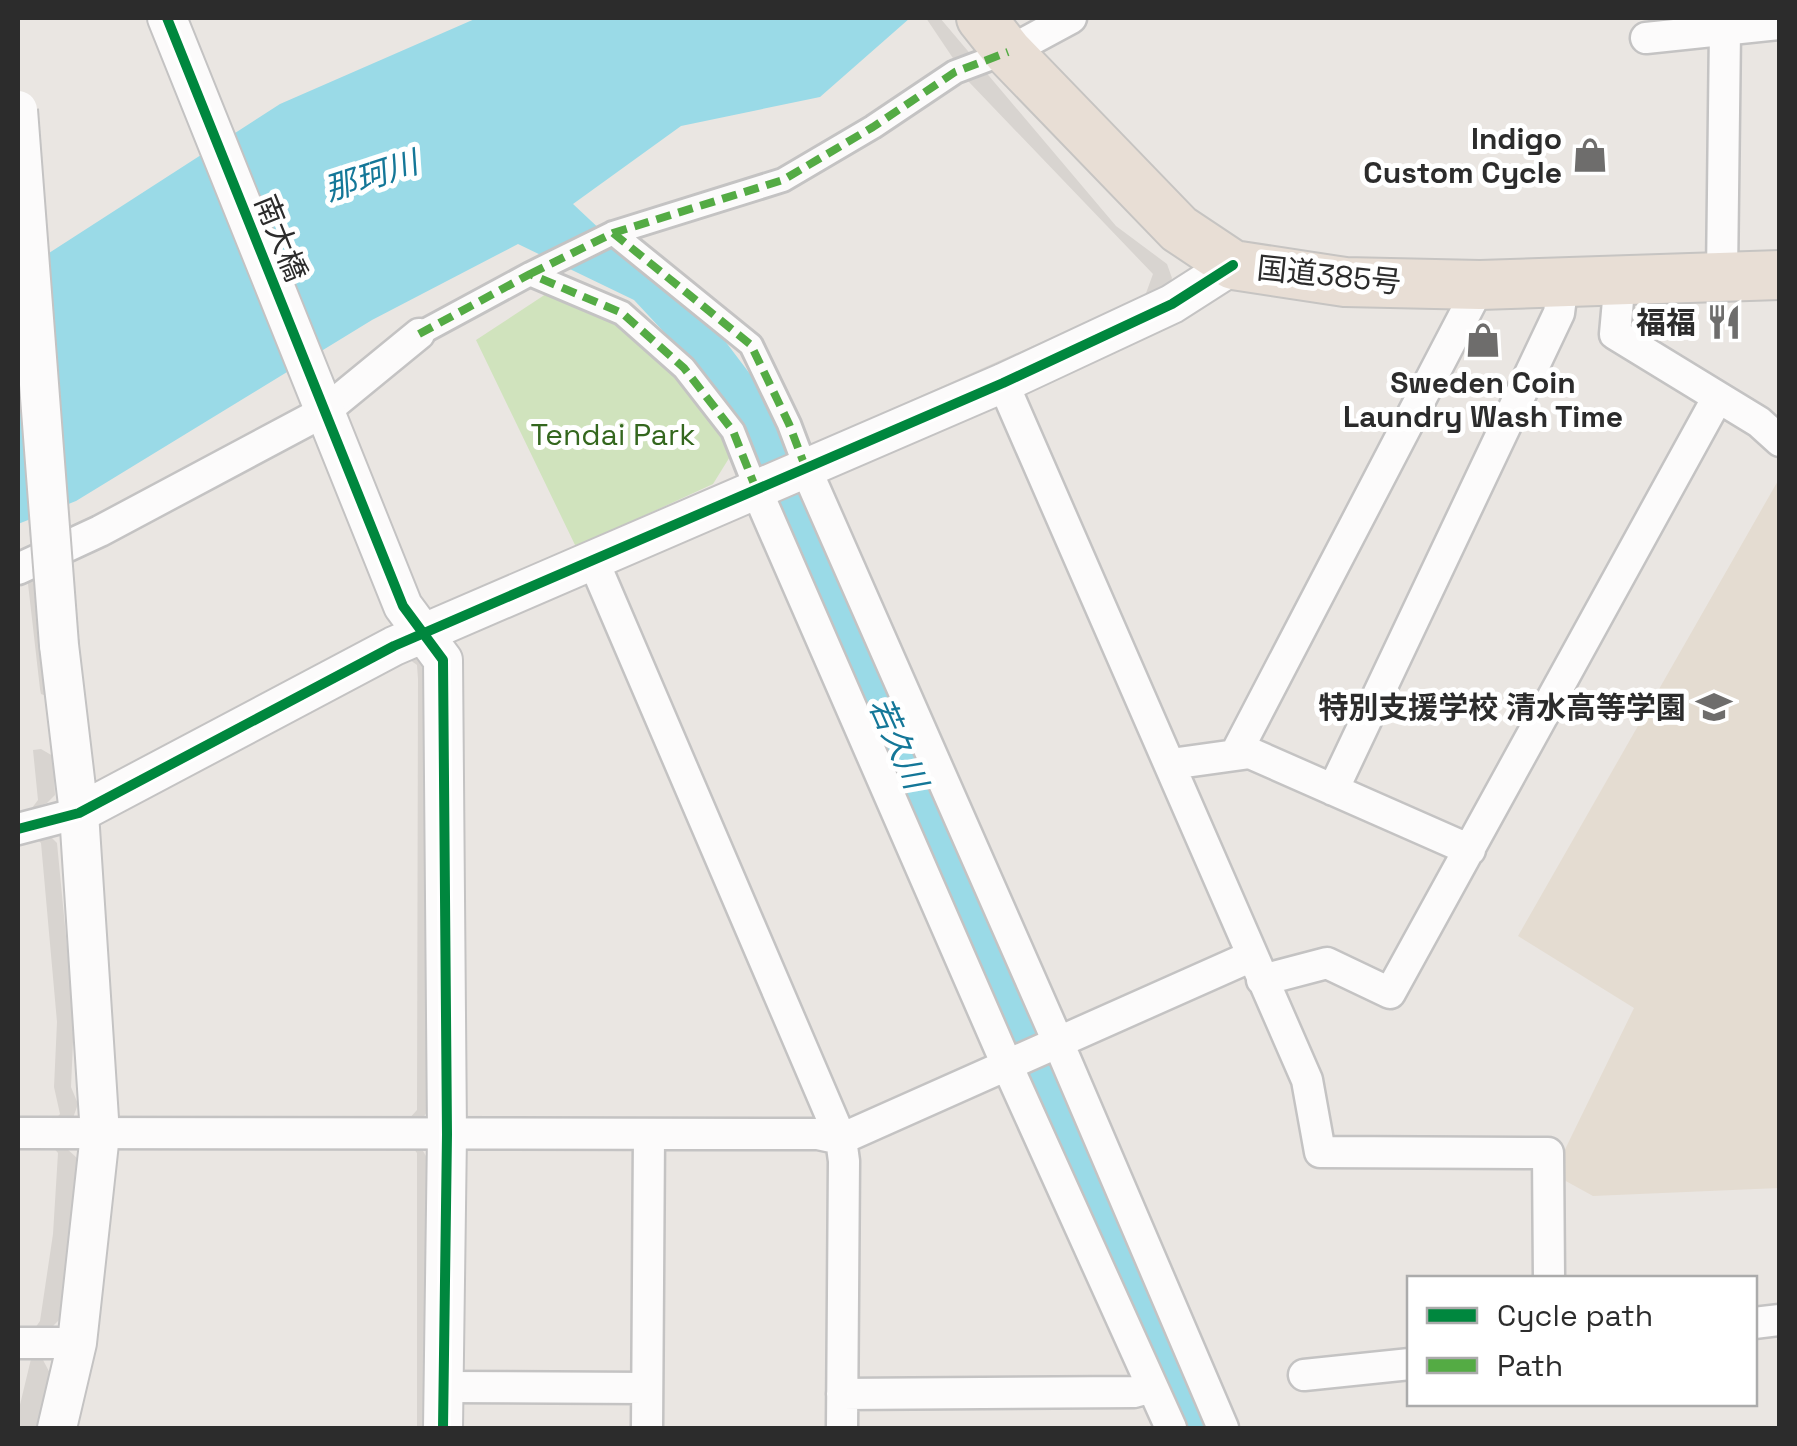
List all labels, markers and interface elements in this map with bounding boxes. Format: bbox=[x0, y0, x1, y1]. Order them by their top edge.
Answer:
place label: Indigo Custom Cycle bbox=[1363, 119, 1562, 192]
shop icon: Indigo Custom Cycle bbox=[1571, 136, 1609, 174]
water label: 那珂川 bbox=[319, 141, 426, 210]
street label: 南大橋 bbox=[246, 189, 316, 287]
street label: 国道385号 bbox=[1255, 248, 1403, 302]
place label: 福福 bbox=[1636, 303, 1696, 342]
restaurant icon: 福福 bbox=[1705, 303, 1743, 341]
shop icon: Sweden Coin Laundry Wash Time bbox=[1464, 321, 1502, 359]
place label: Sweden Coin Laundry Wash Time bbox=[1343, 363, 1623, 436]
park label: Tendai Park bbox=[531, 415, 695, 454]
place label: 特別支援学校 清水高等学園 bbox=[1318, 688, 1686, 727]
school or university icon: 特別支援学校 清水高等学園 bbox=[1695, 688, 1733, 726]
water label: 若久川 bbox=[860, 691, 937, 798]
legend bbox=[1407, 1276, 1757, 1406]
text: Cycle path bbox=[1497, 1296, 1653, 1335]
text: Path bbox=[1497, 1346, 1563, 1385]

